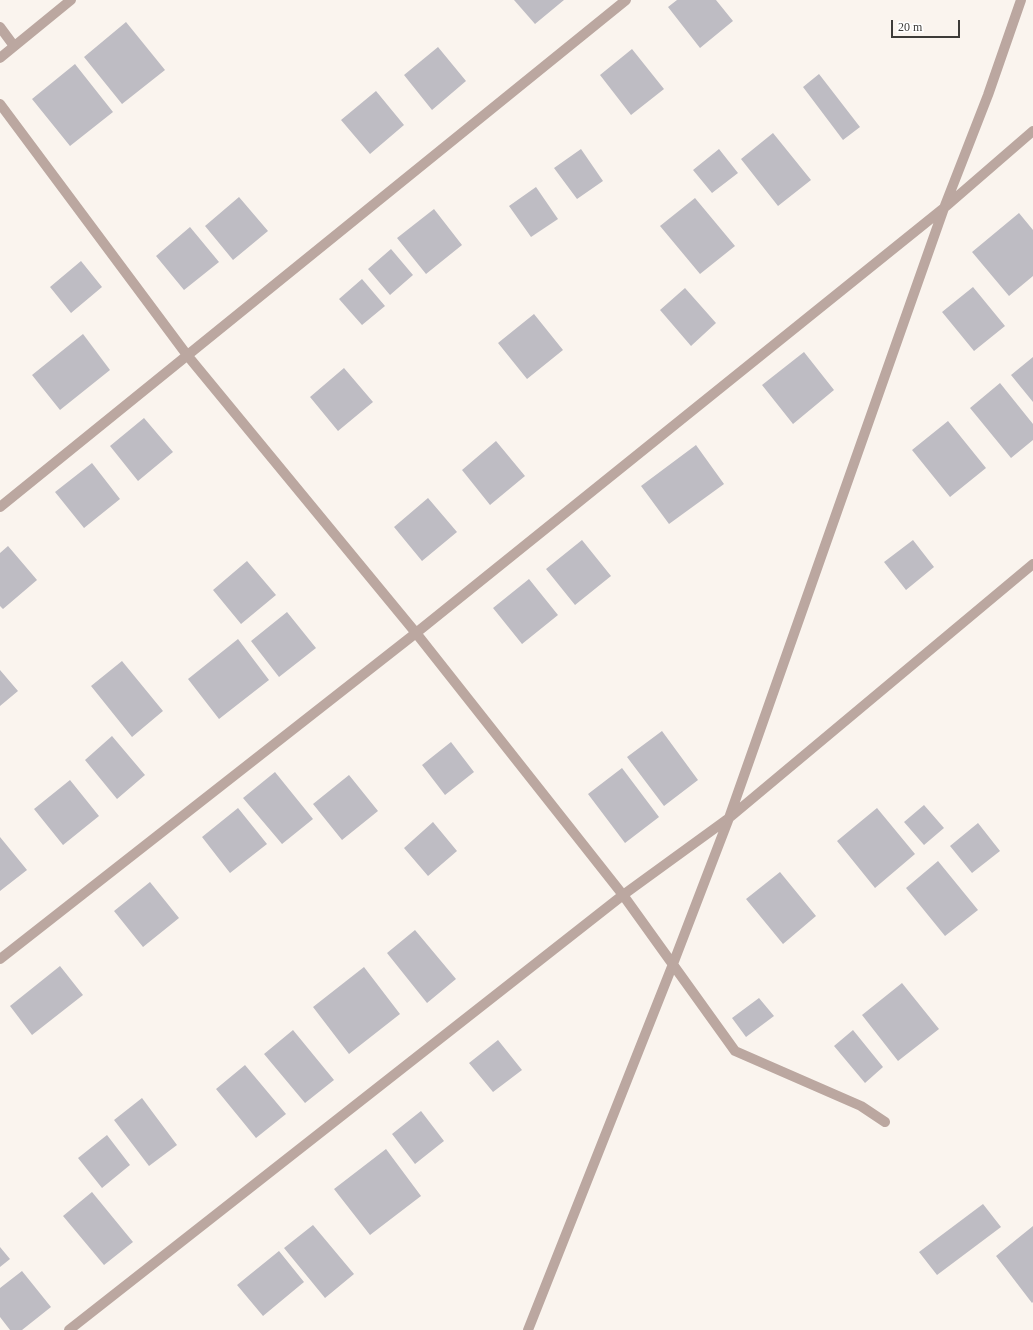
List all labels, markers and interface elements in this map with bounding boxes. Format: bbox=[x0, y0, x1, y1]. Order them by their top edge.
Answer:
scale bar bbox=[893, 12, 962, 38]
text: 20 m bbox=[898, 20, 922, 34]

